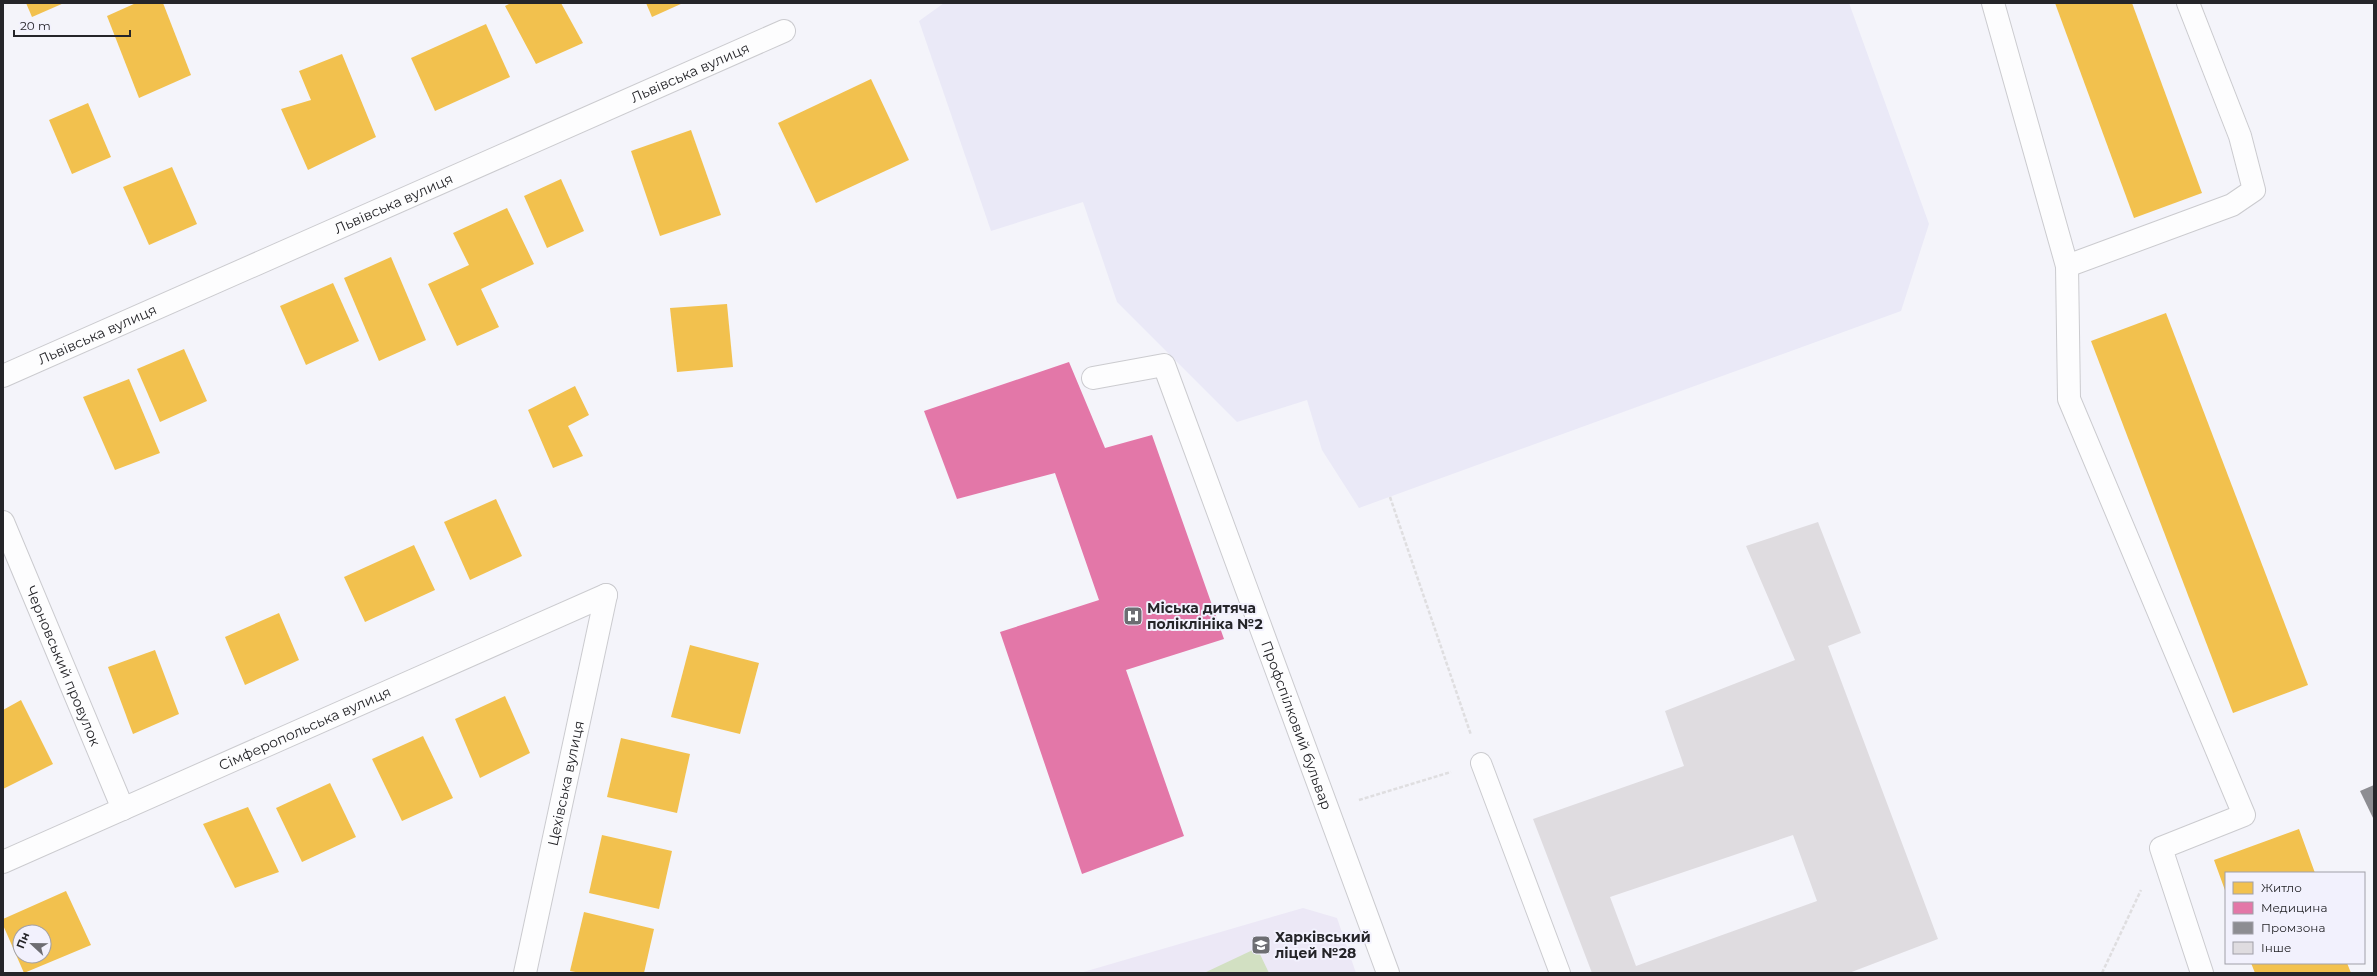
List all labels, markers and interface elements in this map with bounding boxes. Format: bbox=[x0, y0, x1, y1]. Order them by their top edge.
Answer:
scale bar bbox=[14, 12, 130, 38]
text: 20 m bbox=[20, 18, 51, 33]
street label: Львівська вулиця bbox=[628, 38, 752, 107]
street label: Львівська вулиця bbox=[331, 169, 456, 238]
street label: Львівська вулиця bbox=[35, 300, 159, 368]
street label: Черновський провулок bbox=[22, 583, 105, 749]
place label: Міська дитяча поліклініка №2 bbox=[1147, 599, 1263, 633]
hospital icon: Міська дитяча поліклініка №2 bbox=[1122, 605, 1144, 627]
street label: Профспілковий бульвар bbox=[1257, 638, 1336, 812]
street label: Сімферопольська вулиця bbox=[216, 682, 394, 774]
street label: Цехівська вулиця bbox=[543, 719, 588, 848]
legend bbox=[2225, 872, 2365, 964]
text: Житло bbox=[2261, 880, 2302, 895]
text: Медицина bbox=[2261, 900, 2327, 915]
text: Промзона bbox=[2261, 920, 2325, 935]
north arrow bbox=[12, 924, 52, 964]
place label: Харківський ліцей №28 bbox=[1275, 928, 1371, 962]
text: Пн bbox=[13, 930, 32, 951]
school or university icon: Харківський ліцей №28 bbox=[1250, 934, 1272, 956]
text: Інше bbox=[2261, 940, 2291, 955]

